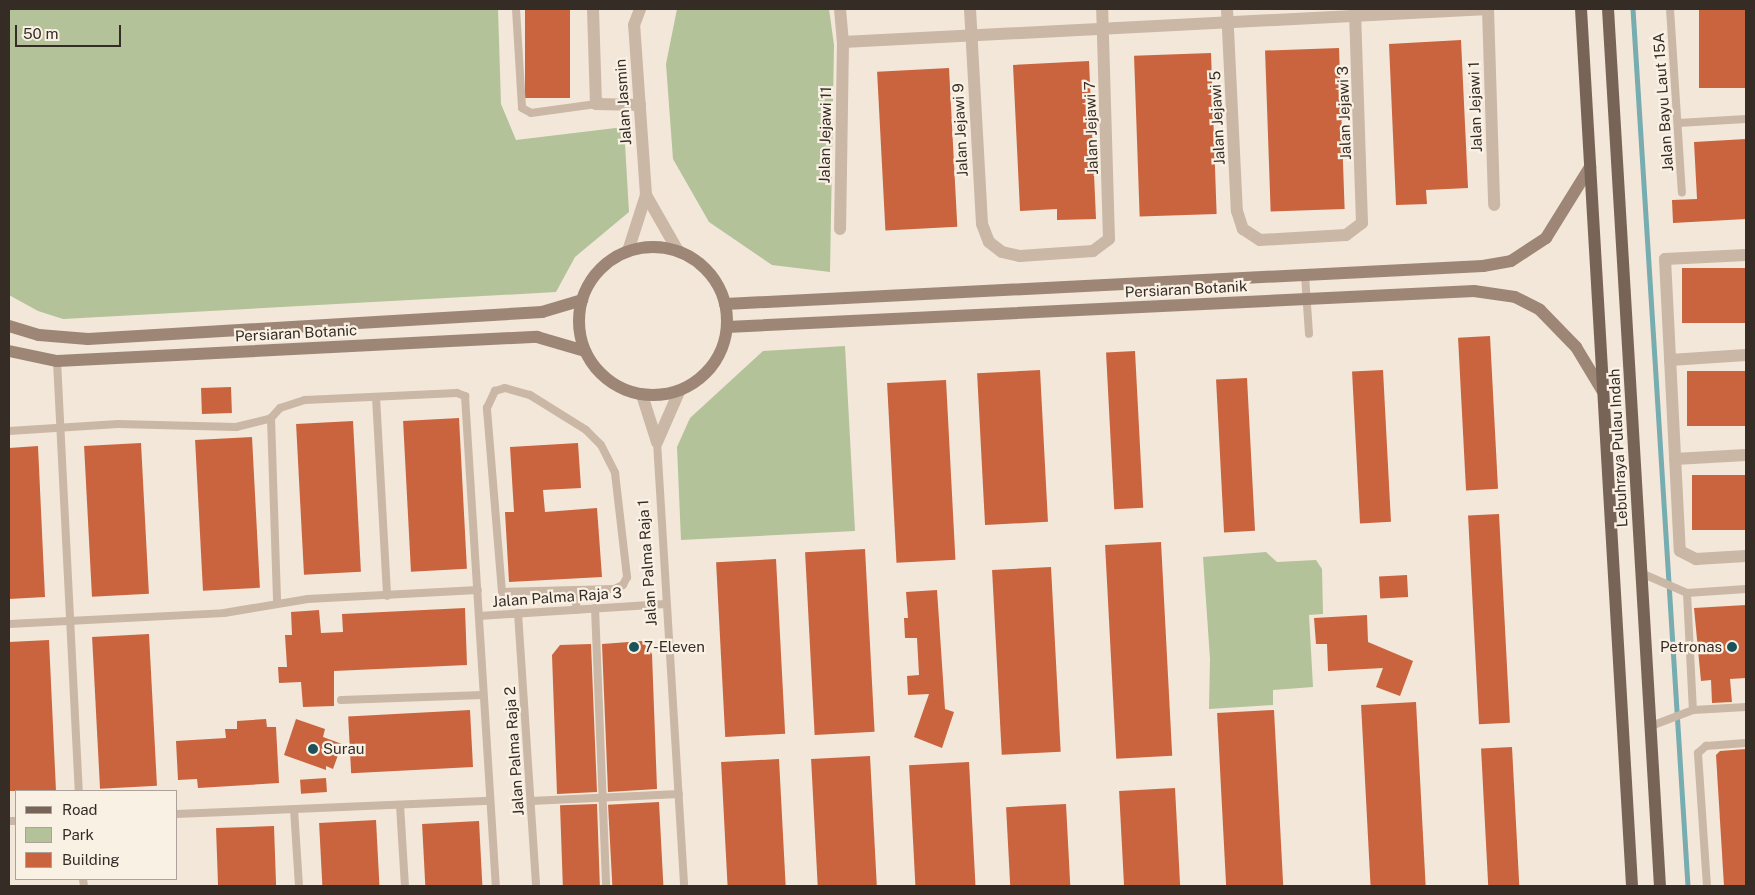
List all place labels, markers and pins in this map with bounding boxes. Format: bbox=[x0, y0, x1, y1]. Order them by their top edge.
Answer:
place label: 7-Eleven bbox=[644, 638, 705, 656]
place label: Petronas bbox=[1660, 638, 1722, 656]
marker: 7-Eleven bbox=[628, 641, 640, 653]
marker: Petronas bbox=[1726, 641, 1738, 653]
place label: Surau bbox=[323, 740, 364, 758]
marker: Surau bbox=[307, 743, 319, 755]

